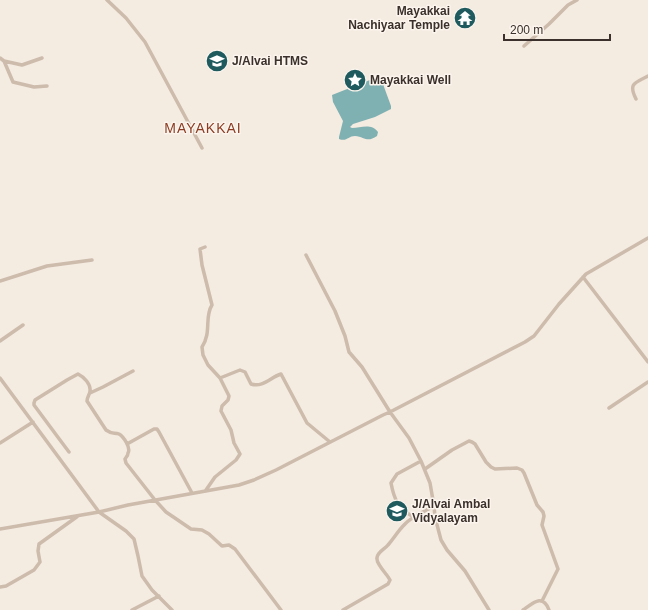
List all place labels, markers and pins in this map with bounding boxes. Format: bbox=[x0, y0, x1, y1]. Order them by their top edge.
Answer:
place label: Mayakkai Nachiyaar Temple bbox=[348, 4, 450, 32]
temple icon: Mayakkai Nachiyaar Temple bbox=[452, 5, 478, 31]
school or university icon: J/Alvai HTMS bbox=[204, 48, 230, 74]
place label: J/Alvai HTMS bbox=[232, 54, 308, 68]
place icon: Mayakkai Well bbox=[342, 67, 368, 93]
place label: Mayakkai Well bbox=[370, 73, 451, 87]
place label: J/Alvai Ambal Vidyalayam bbox=[412, 497, 490, 525]
school or university icon: J/Alvai Ambal Vidyalayam bbox=[384, 498, 410, 524]

